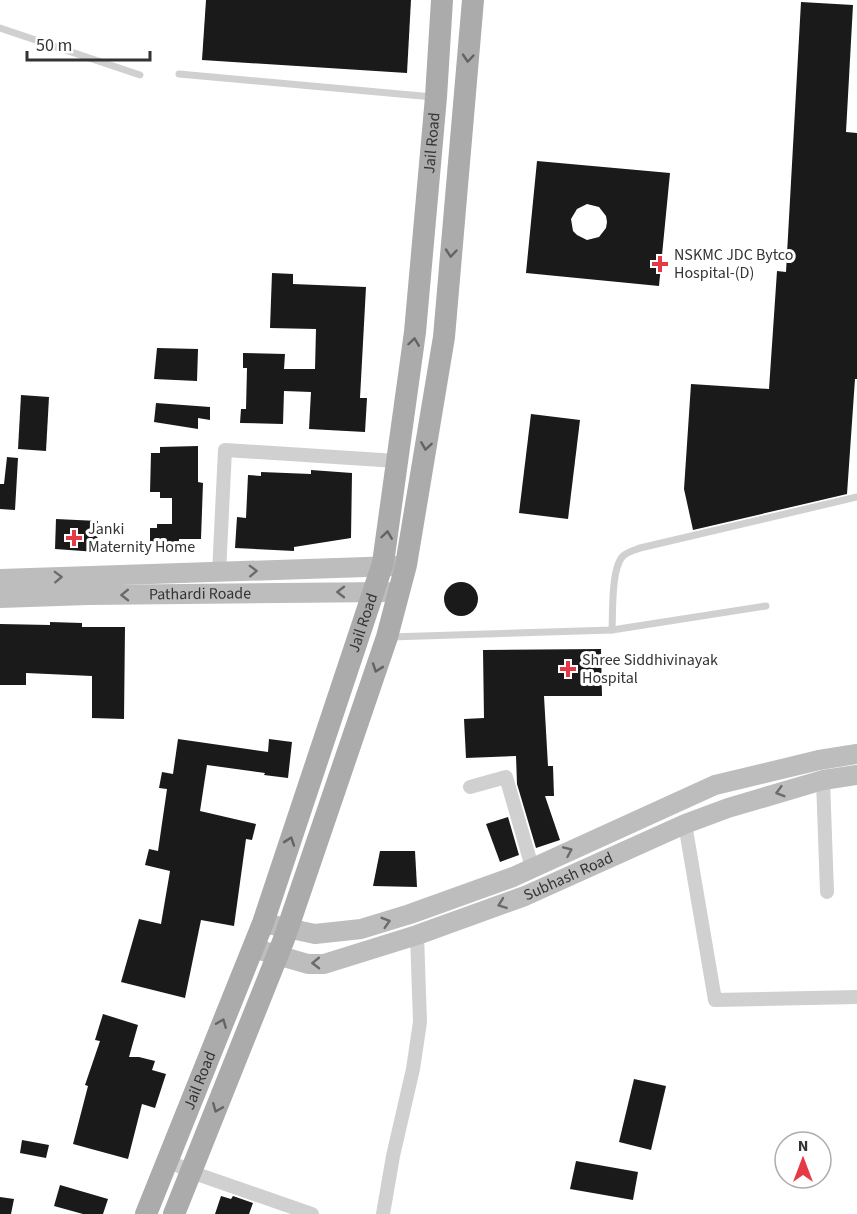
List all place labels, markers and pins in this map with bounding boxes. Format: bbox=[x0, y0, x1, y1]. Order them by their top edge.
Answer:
place label: NSKMC JDC Bytco Hospital-(D) bbox=[674, 244, 793, 284]
marker: NSKMC JDC Bytco Hospital-(D) bbox=[651, 255, 669, 273]
place label: Janki Maternity Home bbox=[88, 518, 195, 558]
marker: Janki Maternity Home bbox=[65, 529, 83, 547]
place label: Shree Siddhivinayak Hospital bbox=[582, 649, 718, 689]
marker: Shree Siddhivinayak Hospital bbox=[559, 660, 577, 678]

